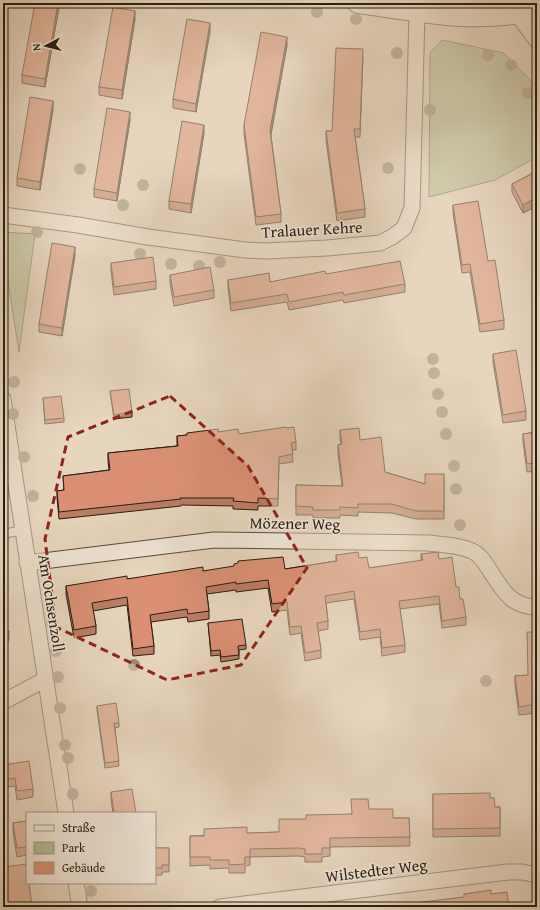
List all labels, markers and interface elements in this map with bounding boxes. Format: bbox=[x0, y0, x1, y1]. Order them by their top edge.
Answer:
north arrow bbox=[26, 26, 66, 66]
text: N bbox=[28, 42, 44, 52]
street label: Tralauer Kehre bbox=[261, 214, 363, 244]
street label: Mözener Weg bbox=[249, 510, 341, 536]
street label: Am Ochsenzoll bbox=[32, 552, 72, 654]
legend bbox=[26, 812, 156, 884]
text: Straße bbox=[62, 819, 96, 836]
text: Park bbox=[62, 839, 86, 856]
street label: Wilstedter Weg bbox=[324, 852, 428, 888]
text: Gebäude bbox=[62, 859, 105, 876]

